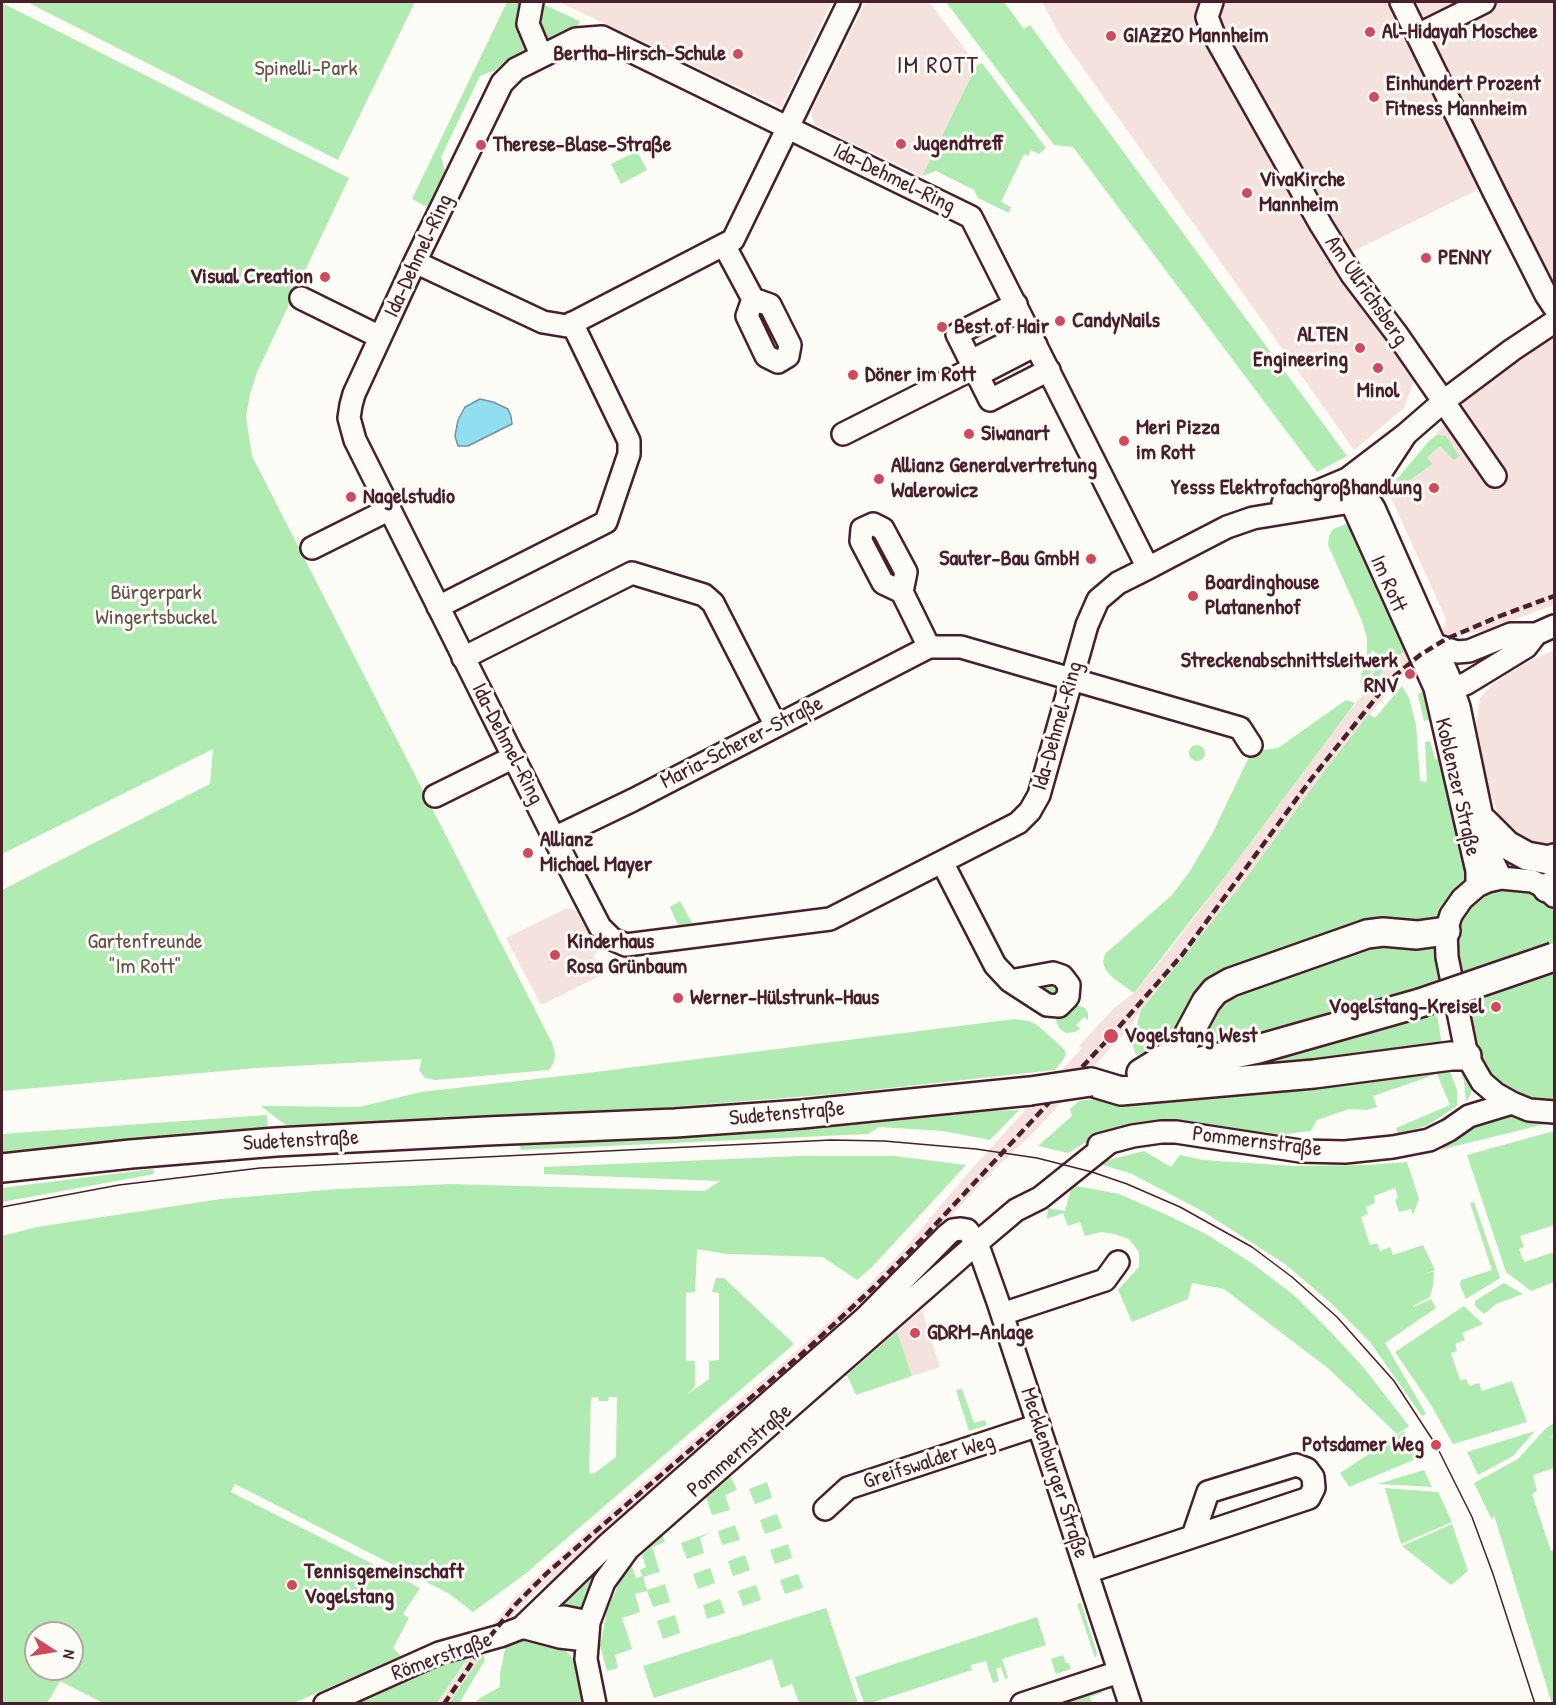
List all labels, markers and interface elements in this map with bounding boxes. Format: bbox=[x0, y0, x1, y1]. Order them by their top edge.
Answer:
place label: Al-Hidayah Moschee bbox=[1382, 19, 1538, 45]
place label: GIAZZO Mannheim bbox=[1123, 23, 1269, 49]
marker: Al-Hidayah Moschee bbox=[1363, 25, 1377, 39]
marker: GIAZZO Mannheim bbox=[1104, 29, 1118, 43]
place label: Bertha-Hirsch-Schule bbox=[553, 41, 726, 67]
marker: Bertha-Hirsch-Schule bbox=[731, 47, 745, 61]
district label: IM ROTT bbox=[897, 53, 979, 81]
park label: Spinelli-Park bbox=[254, 56, 358, 82]
place label: Einhundert Prozent Fitness Mannheim bbox=[1386, 71, 1541, 122]
marker: Einhundert Prozent Fitness Mannheim bbox=[1367, 90, 1381, 104]
place label: Jugendtreff bbox=[913, 131, 1003, 157]
place label: Therese-Blase-Straße bbox=[493, 132, 672, 158]
marker: Jugendtreff bbox=[894, 137, 908, 151]
marker: Therese-Blase-Straße bbox=[474, 138, 488, 152]
street label: Ida-Dehmel-Ring bbox=[829, 138, 959, 220]
place label: VivaKirche Mannheim bbox=[1259, 167, 1345, 218]
marker: VivaKirche Mannheim bbox=[1240, 186, 1254, 200]
street label: Ida-Dehmel-Ring bbox=[379, 190, 459, 322]
street label: Am Ullrichsberg bbox=[1318, 231, 1414, 351]
place label: PENNY bbox=[1438, 245, 1491, 271]
marker: PENNY bbox=[1419, 251, 1433, 265]
place label: Visual Creation bbox=[190, 264, 313, 290]
marker: Visual Creation bbox=[318, 270, 332, 284]
place label: CandyNails bbox=[1072, 308, 1160, 334]
place label: Best of Hair bbox=[954, 314, 1049, 340]
marker: CandyNails bbox=[1053, 314, 1067, 328]
marker: Best of Hair bbox=[935, 320, 949, 334]
place label: ALTEN Engineering bbox=[1253, 322, 1348, 374]
marker: ALTEN Engineering bbox=[1353, 341, 1367, 355]
marker: Minol bbox=[1371, 361, 1385, 375]
place label: Döner im Rott bbox=[865, 362, 975, 388]
marker: Döner im Rott bbox=[846, 368, 860, 382]
place label: Minol bbox=[1357, 378, 1399, 404]
place label: Meri Pizza im Rott bbox=[1136, 415, 1219, 466]
place label: Siwanart bbox=[981, 421, 1049, 447]
marker: Siwanart bbox=[962, 427, 976, 441]
marker: Meri Pizza im Rott bbox=[1117, 434, 1131, 448]
place label: Allianz Generalvertretung Walerowicz bbox=[891, 453, 1097, 505]
marker: Allianz Generalvertretung Walerowicz bbox=[872, 472, 886, 486]
place label: Yesss Elektrofachgroßhandlung bbox=[1171, 475, 1422, 501]
marker: Yesss Elektrofachgroßhandlung bbox=[1427, 481, 1441, 495]
place label: Nagelstudio bbox=[363, 484, 455, 510]
marker: Nagelstudio bbox=[344, 490, 358, 504]
place label: Sauter-Bau GmbH bbox=[939, 546, 1079, 572]
marker: Sauter-Bau GmbH bbox=[1084, 552, 1098, 566]
street label: Im Rott bbox=[1364, 552, 1412, 616]
place label: Boardinghouse Platanenhof bbox=[1205, 570, 1319, 622]
park label: Bürgerpark Wingertsbuckel bbox=[95, 580, 217, 632]
marker: Boardinghouse Platanenhof bbox=[1186, 589, 1200, 603]
place label: Streckenabschnittsleitwerk RNV bbox=[1181, 648, 1398, 700]
street label: Ida-Dehmel-Ring bbox=[1027, 659, 1089, 793]
marker: Streckenabschnittsleitwerk RNV bbox=[1403, 667, 1417, 681]
street label: Ida-Dehmel-Ring bbox=[465, 679, 549, 809]
street label: Maria-Scherer-Straße bbox=[656, 691, 828, 795]
street label: Koblenzer Straße bbox=[1428, 715, 1486, 859]
place label: Allianz Michael Mayer bbox=[540, 827, 652, 878]
marker: Allianz Michael Mayer bbox=[521, 846, 535, 860]
park label: Gartenfreunde "Im Rott" bbox=[87, 929, 203, 980]
place label: Kinderhaus Rosa Grünbaum bbox=[567, 929, 687, 980]
marker: Kinderhaus Rosa Grünbaum bbox=[548, 948, 562, 962]
place label: Werner-Hülstrunk-Haus bbox=[690, 985, 879, 1011]
marker: Werner-Hülstrunk-Haus bbox=[671, 991, 685, 1005]
place label: Vogelstang-Kreisel bbox=[1328, 994, 1484, 1020]
marker: Vogelstang-Kreisel bbox=[1489, 1000, 1503, 1014]
place label: Vogelstang West bbox=[1124, 1023, 1257, 1049]
marker: Vogelstang West bbox=[1102, 1027, 1120, 1045]
street label: Sudetenstraße bbox=[728, 1096, 846, 1132]
street label: Pommernstraße bbox=[1191, 1121, 1323, 1163]
street label: Sudetenstraße bbox=[242, 1125, 360, 1157]
place label: GDRM-Anlage bbox=[927, 1320, 1034, 1346]
marker: GDRM-Anlage bbox=[908, 1326, 922, 1340]
street label: Mecklenburger Straße bbox=[1014, 1384, 1094, 1562]
street label: Pommernstraße bbox=[682, 1398, 798, 1504]
street label: Greifswalder Weg bbox=[860, 1428, 998, 1496]
place label: Potsdamer Weg bbox=[1302, 1432, 1424, 1458]
marker: Potsdamer Weg bbox=[1429, 1438, 1443, 1452]
place label: Tennisgemeinschaft Vogelstang bbox=[304, 1559, 464, 1610]
marker: Tennisgemeinschaft Vogelstang bbox=[285, 1578, 299, 1592]
north arrow bbox=[24, 1621, 84, 1681]
street label: Römerstraße bbox=[388, 1627, 496, 1687]
text: N bbox=[58, 1648, 81, 1661]

